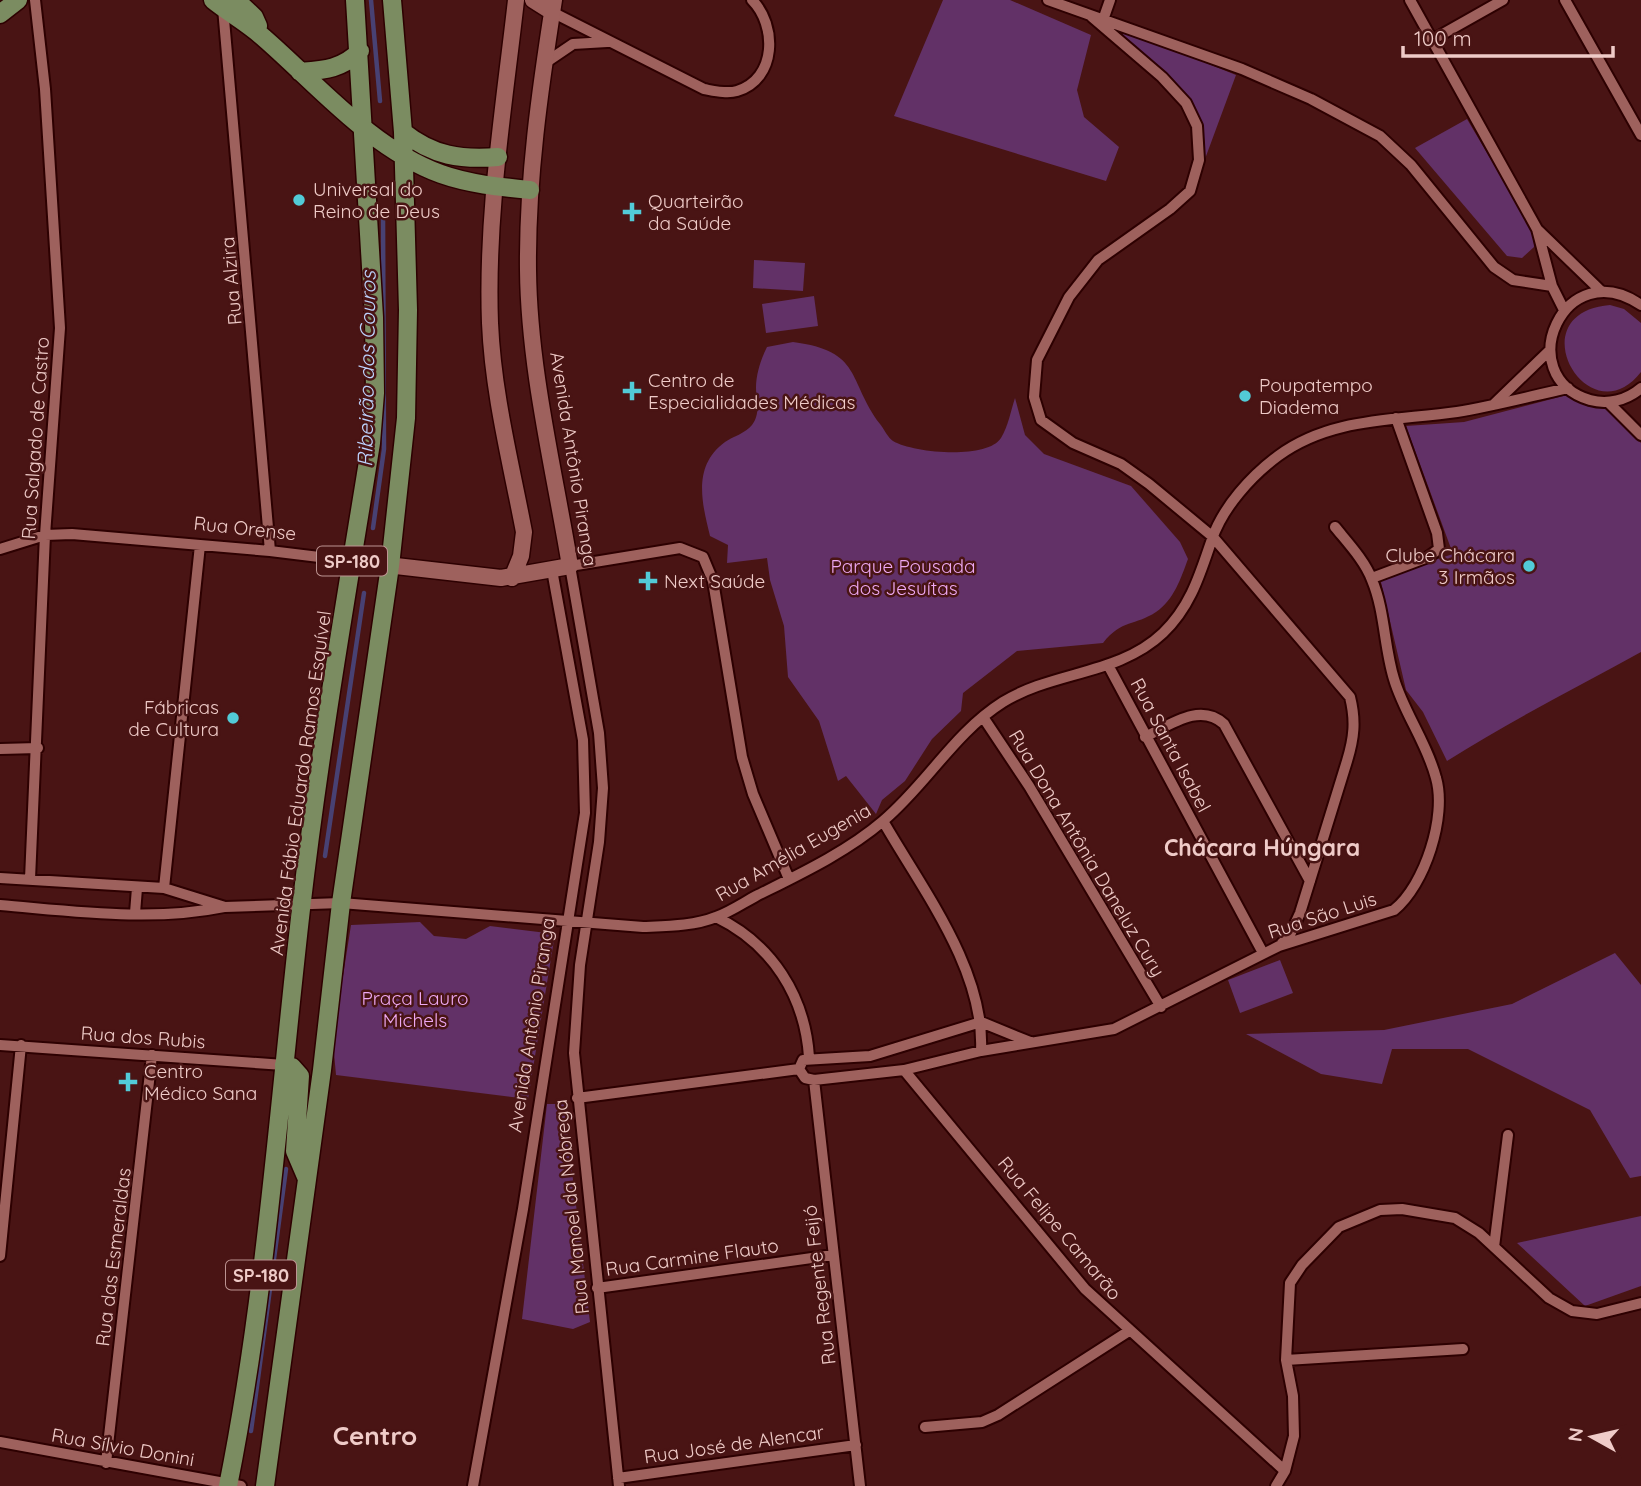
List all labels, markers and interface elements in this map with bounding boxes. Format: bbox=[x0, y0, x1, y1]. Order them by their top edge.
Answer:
scale bar bbox=[1403, 14, 1613, 58]
text: 100 m bbox=[1414, 25, 1472, 51]
place label: Universal do Reino de Deus bbox=[313, 177, 440, 223]
place label: Quarteirão da Saúde bbox=[648, 189, 744, 235]
marker: Universal do Reino de Deus bbox=[291, 192, 307, 208]
marker: Quarteirão da Saúde bbox=[622, 202, 642, 222]
street label: Rua Alzira bbox=[215, 236, 247, 326]
water label: Ribeirão dos Couros bbox=[351, 270, 381, 467]
street label: Rua Salgado de Castro bbox=[16, 336, 54, 540]
street label: Avenida Antônio Piranga bbox=[545, 350, 603, 568]
place label: Centro de Especialidades Médicas bbox=[648, 368, 856, 414]
place label: Poupatempo Diadema bbox=[1259, 373, 1373, 419]
marker: Centro de Especialidades Médicas bbox=[622, 381, 642, 401]
marker: Poupatempo Diadema bbox=[1237, 388, 1253, 404]
street label: Rua Orense bbox=[193, 511, 297, 545]
place label: Clube Chácara 3 Irmãos bbox=[1385, 543, 1515, 589]
road number: SP-180 bbox=[317, 546, 387, 576]
park label: Parque Pousada dos Jesuítas bbox=[831, 554, 975, 600]
marker: Clube Chácara 3 Irmãos bbox=[1521, 558, 1537, 574]
place label: Next Saúde bbox=[664, 569, 765, 593]
marker: Next Saúde bbox=[638, 571, 658, 591]
street label: Avenida Fábio Eduardo Ramos Esquível bbox=[264, 609, 336, 957]
street label: Rua Santa Isabel bbox=[1126, 674, 1216, 816]
place label: Fábricas de Cultura bbox=[128, 695, 219, 741]
marker: Fábricas de Cultura bbox=[225, 710, 241, 726]
street label: Rua Dona Antônia Daneluz Cury bbox=[1004, 725, 1170, 981]
street label: Rua Amélia Eugenia bbox=[711, 798, 875, 906]
district label: Chácara Húngara bbox=[1164, 833, 1360, 862]
street label: Rua São Luis bbox=[1265, 886, 1379, 944]
street label: Avenida Antônio Piranga bbox=[502, 916, 560, 1134]
park label: Praça Lauro Michels bbox=[361, 986, 469, 1032]
street label: Rua dos Rubis bbox=[80, 1021, 206, 1053]
place label: Centro Médico Sana bbox=[144, 1059, 257, 1105]
marker: Centro Médico Sana bbox=[118, 1072, 138, 1092]
street label: Rua Manoel da Nóbrega bbox=[548, 1098, 594, 1316]
street label: Rua Felipe Camarão bbox=[993, 1151, 1127, 1305]
street label: Rua das Esmeraldas bbox=[90, 1166, 136, 1348]
street label: Rua Regente Feijó bbox=[797, 1204, 841, 1366]
street label: Rua Carmine Flauto bbox=[604, 1233, 780, 1281]
road number: SP-180 bbox=[226, 1260, 296, 1290]
north arrow bbox=[1557, 1402, 1627, 1472]
district label: Centro bbox=[333, 1419, 417, 1452]
street label: Rua José de Alencar bbox=[642, 1419, 826, 1469]
street label: Rua Sílvio Donini bbox=[50, 1423, 196, 1471]
text: N bbox=[1562, 1426, 1588, 1443]

